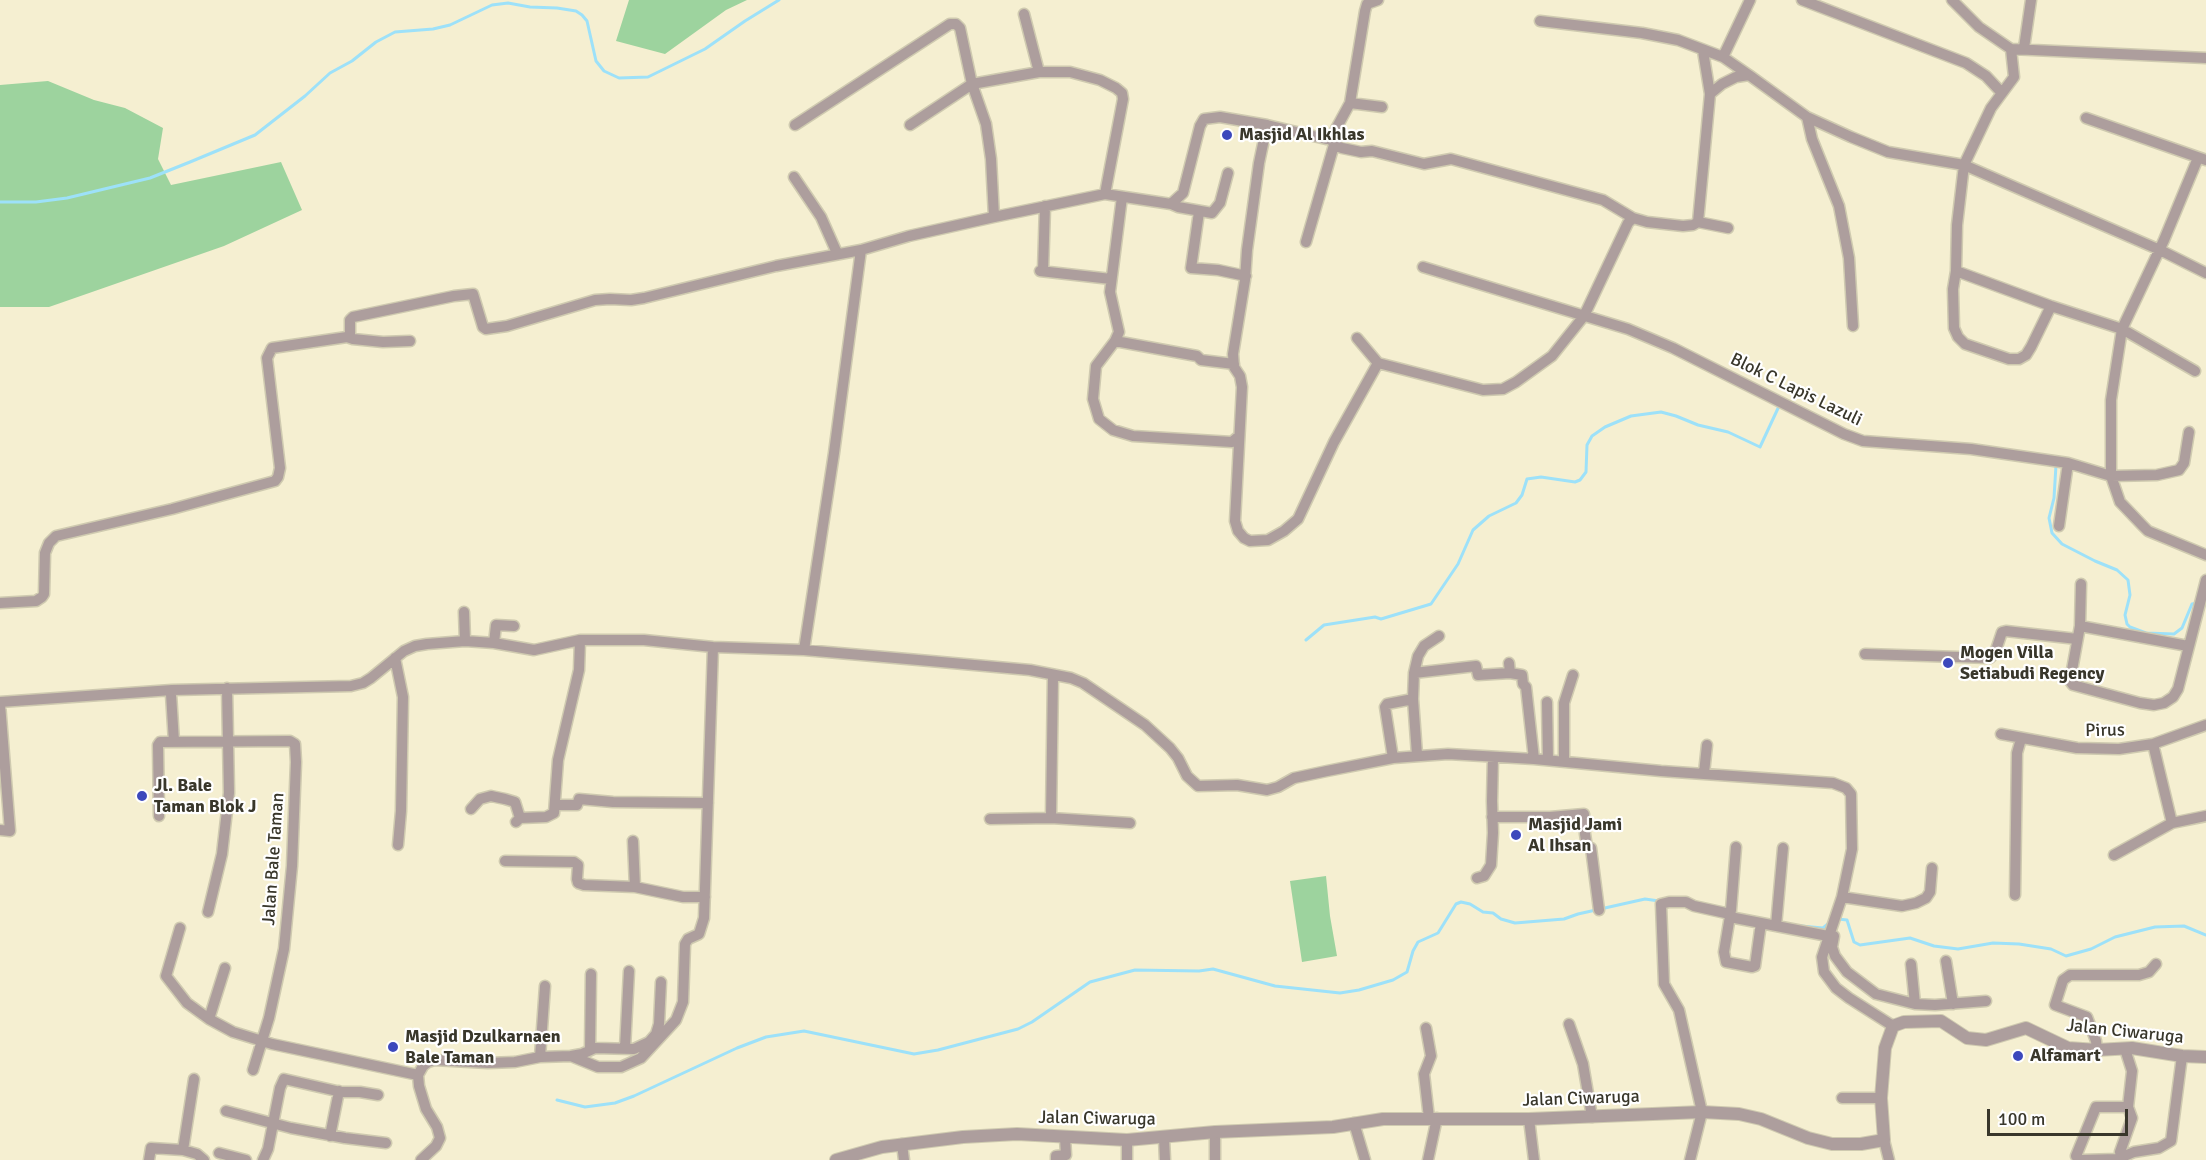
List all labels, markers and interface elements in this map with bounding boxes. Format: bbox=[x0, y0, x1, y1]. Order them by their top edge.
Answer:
place label: Masjid Al Ikhlas bbox=[1239, 124, 1364, 146]
marker: Masjid Al Ikhlas bbox=[1220, 128, 1234, 142]
street label: Blok C Lapis Lazuli bbox=[1727, 349, 1865, 431]
place label: Mogen Villa Setiabudi Regency bbox=[1960, 642, 2104, 684]
marker: Mogen Villa Setiabudi Regency bbox=[1941, 656, 1955, 670]
street label: Pirus bbox=[2085, 720, 2125, 742]
place label: Jl. Bale Taman Blok J bbox=[154, 775, 256, 818]
marker: Jl. Bale Taman Blok J bbox=[135, 789, 149, 803]
street label: Jalan Bale Taman bbox=[259, 792, 289, 926]
place label: Masjid Jami Al Ihsan bbox=[1528, 814, 1622, 856]
marker: Masjid Jami Al Ihsan bbox=[1509, 828, 1523, 842]
street label: Jalan Ciwaruga bbox=[2065, 1015, 2185, 1049]
place label: Masjid Dzulkarnaen Bale Taman bbox=[405, 1026, 561, 1068]
marker: Masjid Dzulkarnaen Bale Taman bbox=[386, 1040, 400, 1054]
place label: Alfamart bbox=[2030, 1045, 2101, 1067]
marker: Alfamart bbox=[2011, 1049, 2025, 1063]
street label: Jalan Ciwaruga bbox=[1522, 1086, 1640, 1112]
scale bar bbox=[1990, 1097, 2131, 1135]
street label: Jalan Ciwaruga bbox=[1038, 1107, 1156, 1131]
text: 100 m bbox=[1998, 1108, 2045, 1130]

